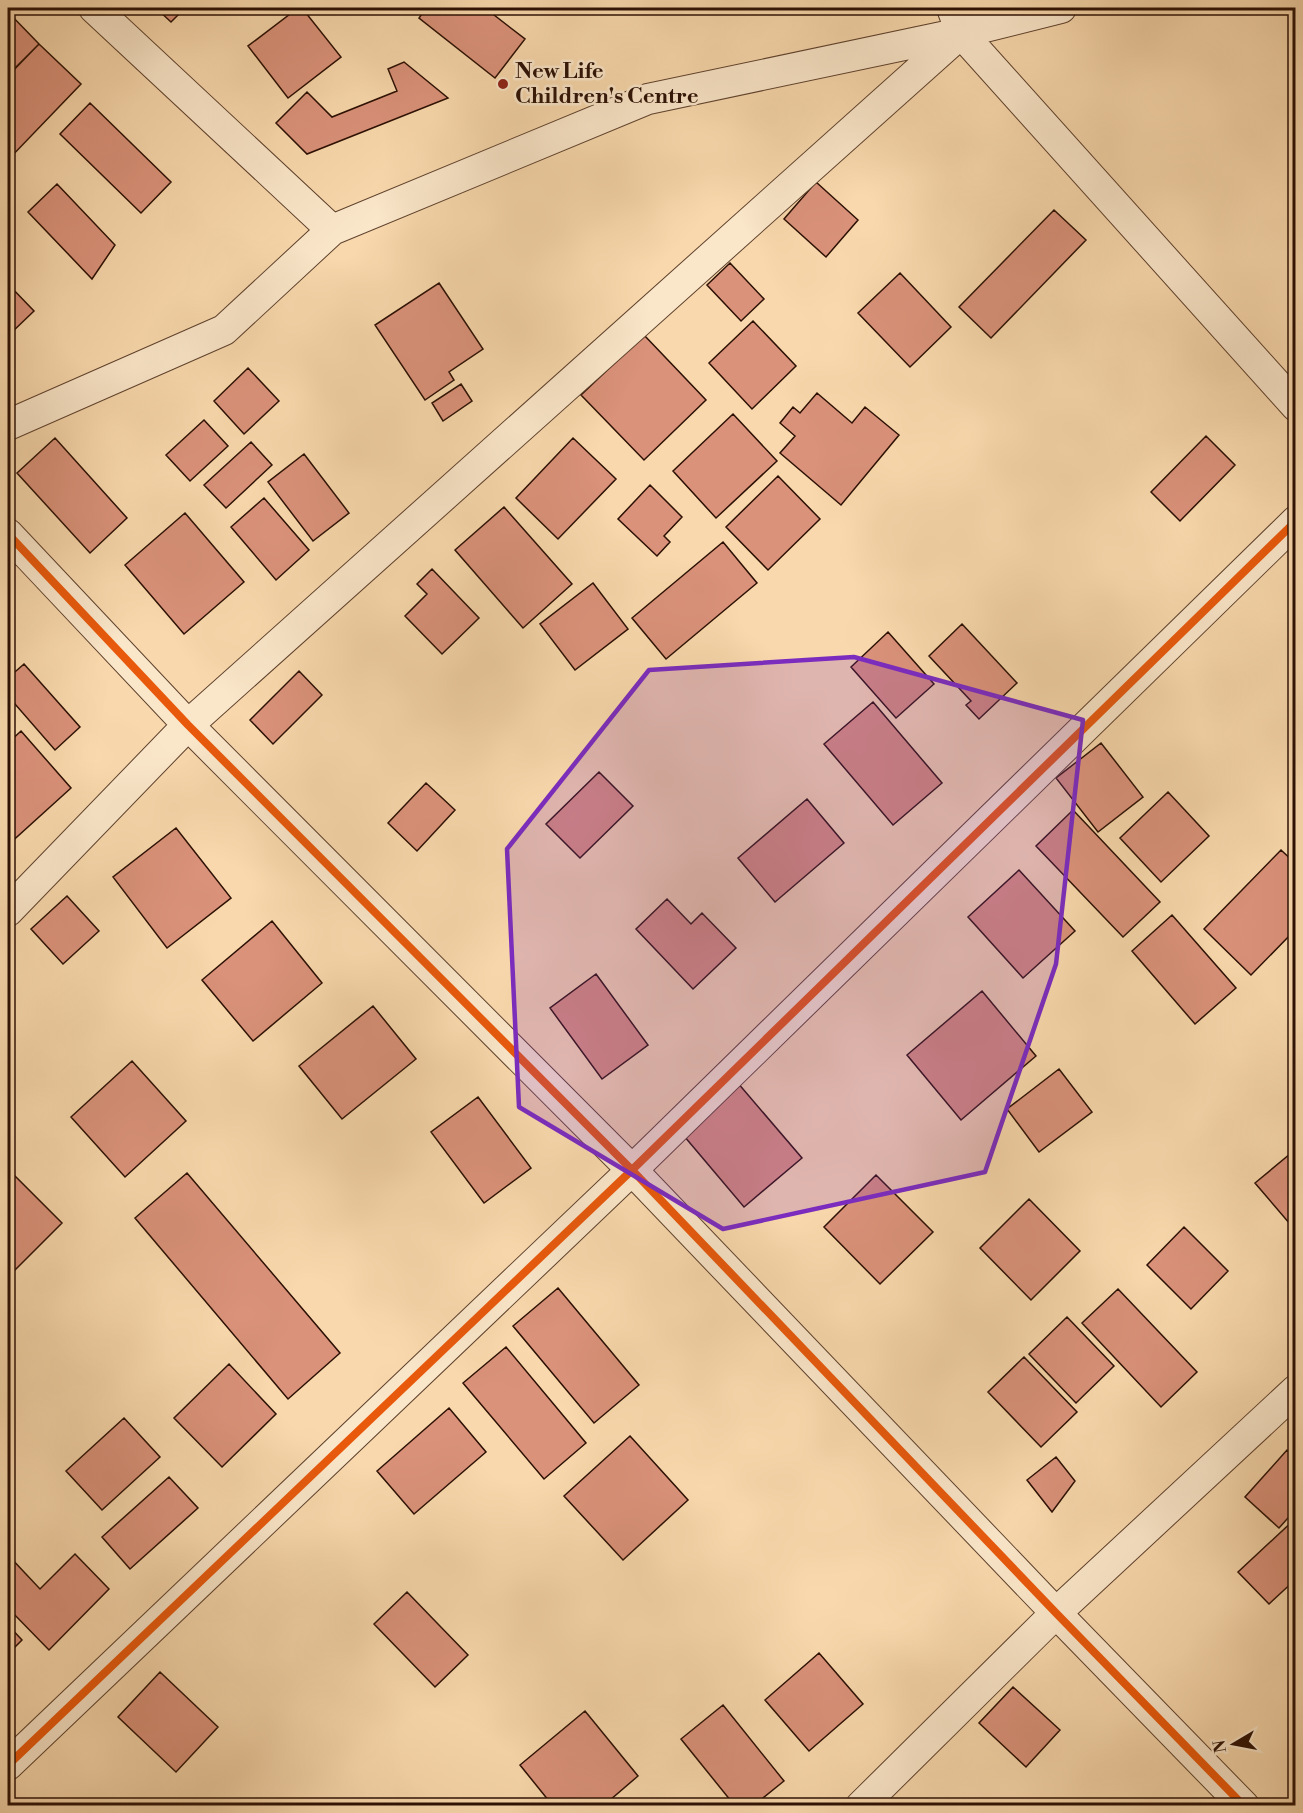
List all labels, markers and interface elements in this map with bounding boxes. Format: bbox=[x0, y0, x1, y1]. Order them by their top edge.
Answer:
place label: New Life Children's Centre bbox=[515, 58, 699, 110]
marker: New Life Children's Centre bbox=[496, 77, 510, 91]
north arrow bbox=[1204, 1714, 1264, 1774]
text: N bbox=[1209, 1738, 1231, 1754]

